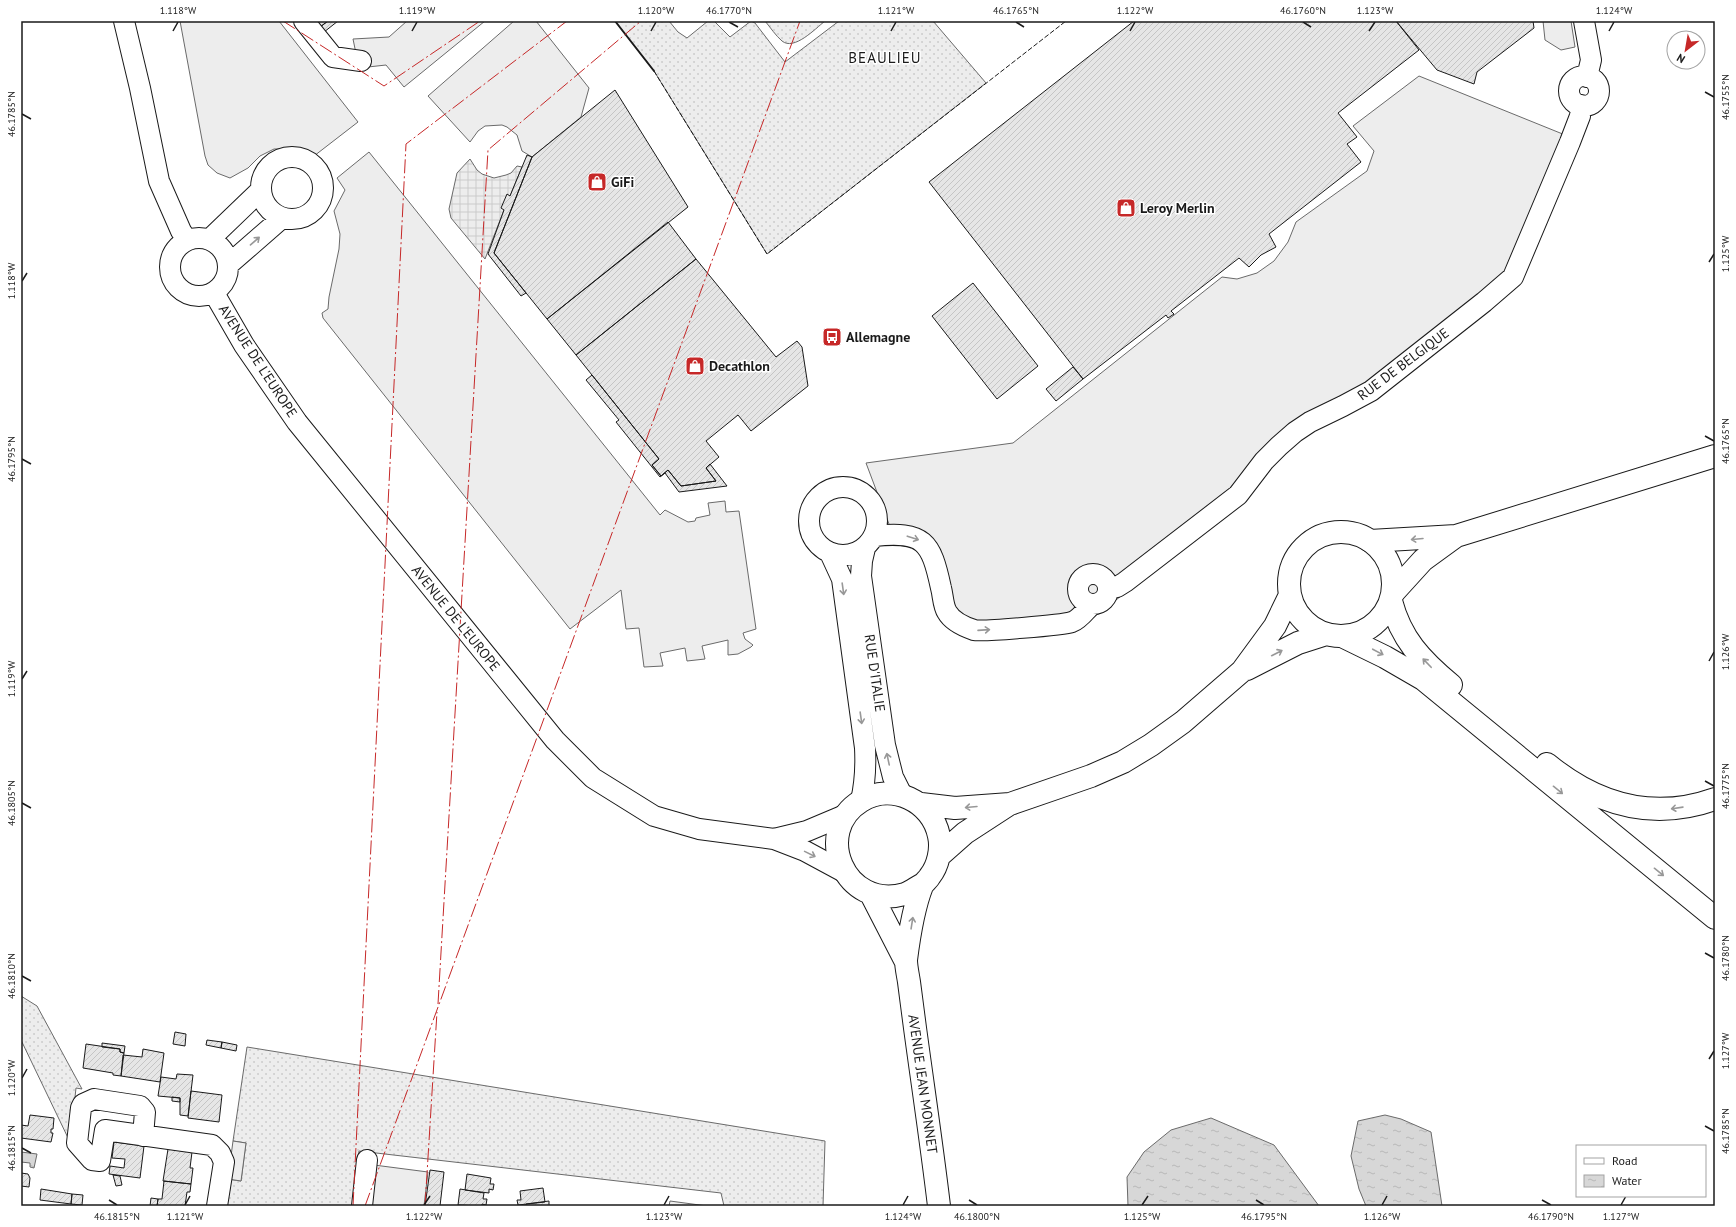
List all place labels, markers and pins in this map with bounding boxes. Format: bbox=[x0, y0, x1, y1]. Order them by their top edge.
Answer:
shop icon: GiFi bbox=[586, 171, 608, 193]
place label: GiFi bbox=[611, 173, 634, 191]
shop icon: Leroy Merlin bbox=[1115, 197, 1137, 219]
place label: Leroy Merlin bbox=[1140, 199, 1215, 217]
bus stop icon: Allemagne bbox=[821, 326, 843, 348]
place label: Allemagne bbox=[846, 328, 910, 346]
shop icon: Decathlon bbox=[684, 355, 706, 377]
place label: Decathlon bbox=[709, 357, 770, 375]

